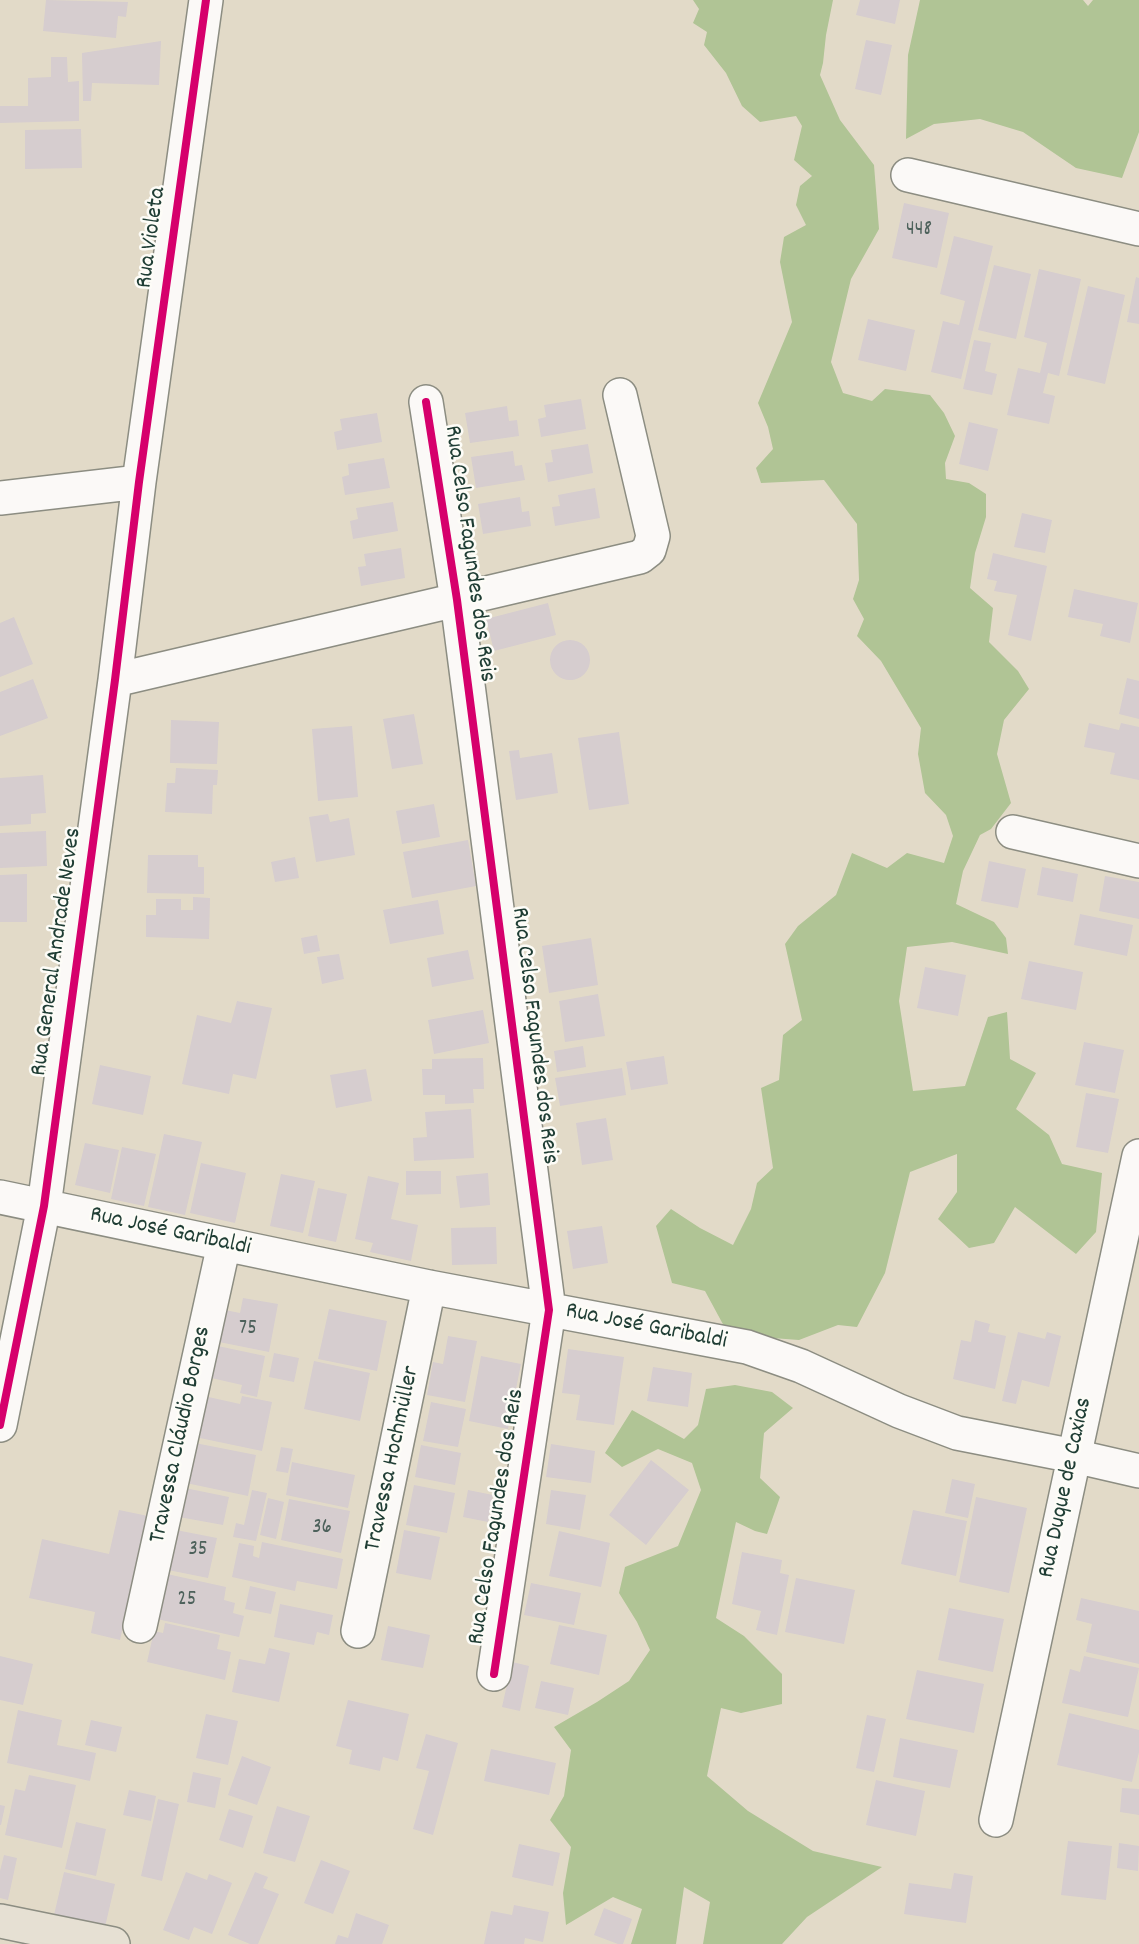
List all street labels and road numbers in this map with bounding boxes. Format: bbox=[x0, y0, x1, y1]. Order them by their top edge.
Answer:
street label: Rua Violeta bbox=[132, 186, 174, 290]
street label: Rua Celso Fagundes dos Reis bbox=[436, 424, 500, 684]
street label: Rua General Andrade Neves bbox=[26, 826, 90, 1078]
street label: Rua Celso Fagundes dos Reis bbox=[503, 906, 563, 1166]
street label: Rua José Garibaldi bbox=[87, 1202, 253, 1264]
street label: Rua José Garibaldi bbox=[563, 1298, 729, 1358]
street label: Travessa Cláudio Borges bbox=[145, 1324, 219, 1546]
street label: Travessa Hochmüller bbox=[360, 1364, 428, 1554]
street label: Rua Celso Fagundes dos Reis bbox=[464, 1387, 532, 1647]
street label: Rua Duque de Caxias bbox=[1034, 1395, 1100, 1581]

